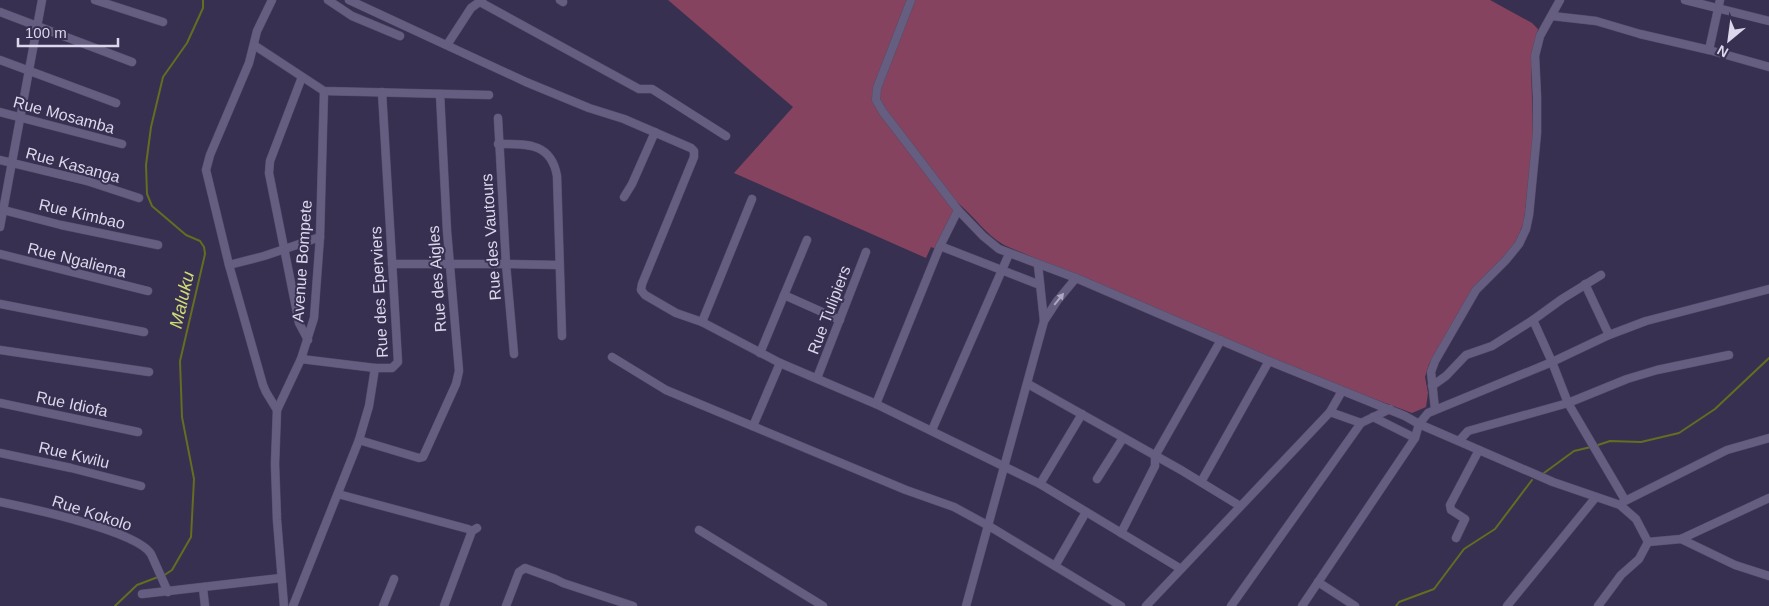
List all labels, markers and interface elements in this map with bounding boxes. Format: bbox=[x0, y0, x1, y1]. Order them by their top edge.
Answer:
scale bar bbox=[18, 15, 118, 47]
north arrow bbox=[1704, 15, 1754, 65]
text: 100 m bbox=[25, 24, 67, 41]
text: N bbox=[1714, 42, 1731, 61]
street label: Rue Mosamba bbox=[12, 93, 117, 137]
street label: Rue Kasanga bbox=[24, 144, 122, 186]
street label: Rue des Vautours bbox=[478, 173, 504, 301]
street label: Rue Kimbao bbox=[37, 196, 127, 232]
street label: Avenue Bompete bbox=[289, 199, 315, 323]
street label: Rue des Aigles bbox=[425, 225, 449, 333]
street label: Rue des Eperviers bbox=[367, 226, 391, 358]
street label: Rue Ngaliema bbox=[26, 239, 128, 281]
street label: Rue Tulipiers bbox=[804, 263, 854, 357]
water label: Maluku bbox=[166, 269, 198, 331]
one-way arrow bbox=[1054, 292, 1064, 306]
street label: Rue Idiofa bbox=[35, 388, 110, 420]
street label: Rue Kwilu bbox=[37, 439, 111, 471]
street label: Rue Kokolo bbox=[50, 492, 134, 534]

